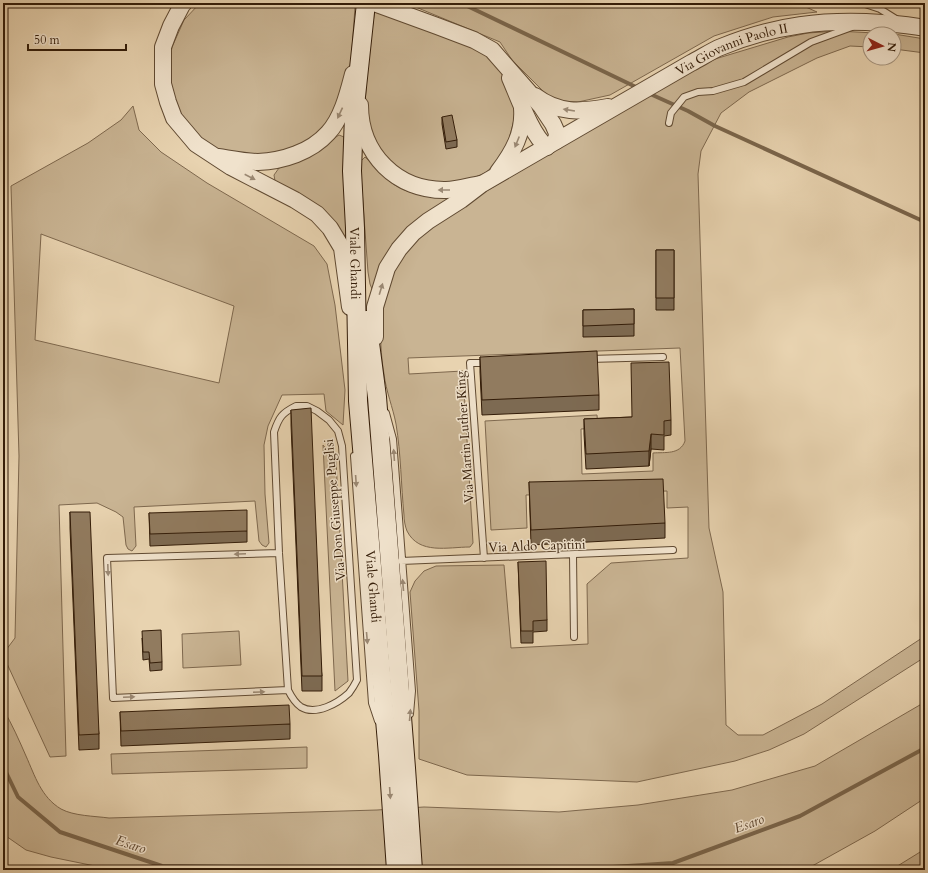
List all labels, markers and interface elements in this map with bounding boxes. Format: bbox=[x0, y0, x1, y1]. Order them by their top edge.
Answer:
street label: Via Giovanni Paolo II bbox=[672, 19, 789, 80]
scale bar bbox=[28, 26, 126, 52]
north arrow bbox=[862, 26, 902, 66]
text: 50 m bbox=[34, 32, 61, 48]
text: N bbox=[883, 41, 899, 53]
one-way arrow bbox=[337, 107, 343, 118]
one-way arrow bbox=[563, 107, 575, 113]
one-way arrow bbox=[513, 137, 519, 149]
one-way arrow bbox=[244, 174, 256, 181]
one-way arrow bbox=[437, 187, 450, 193]
street label: Viale Ghandi bbox=[345, 227, 364, 300]
one-way arrow bbox=[378, 282, 384, 294]
street label: Via Martin Luther King bbox=[451, 370, 479, 503]
street label: Via Don Giuseppe Puglisi bbox=[320, 438, 350, 582]
one-way arrow bbox=[390, 449, 397, 461]
one-way arrow bbox=[352, 475, 359, 487]
street label: Via Aldo Capitini bbox=[488, 535, 586, 557]
street label: Viale Ghandi bbox=[361, 550, 385, 624]
one-way arrow bbox=[233, 551, 246, 557]
one-way arrow bbox=[105, 564, 111, 577]
one-way arrow bbox=[400, 579, 406, 591]
one-way arrow bbox=[364, 632, 371, 644]
one-way arrow bbox=[253, 688, 265, 695]
one-way arrow bbox=[123, 694, 135, 701]
one-way arrow bbox=[406, 709, 413, 721]
one-way arrow bbox=[387, 787, 394, 799]
water label: Esaro bbox=[731, 809, 767, 838]
water label: Esaro bbox=[113, 831, 149, 858]

